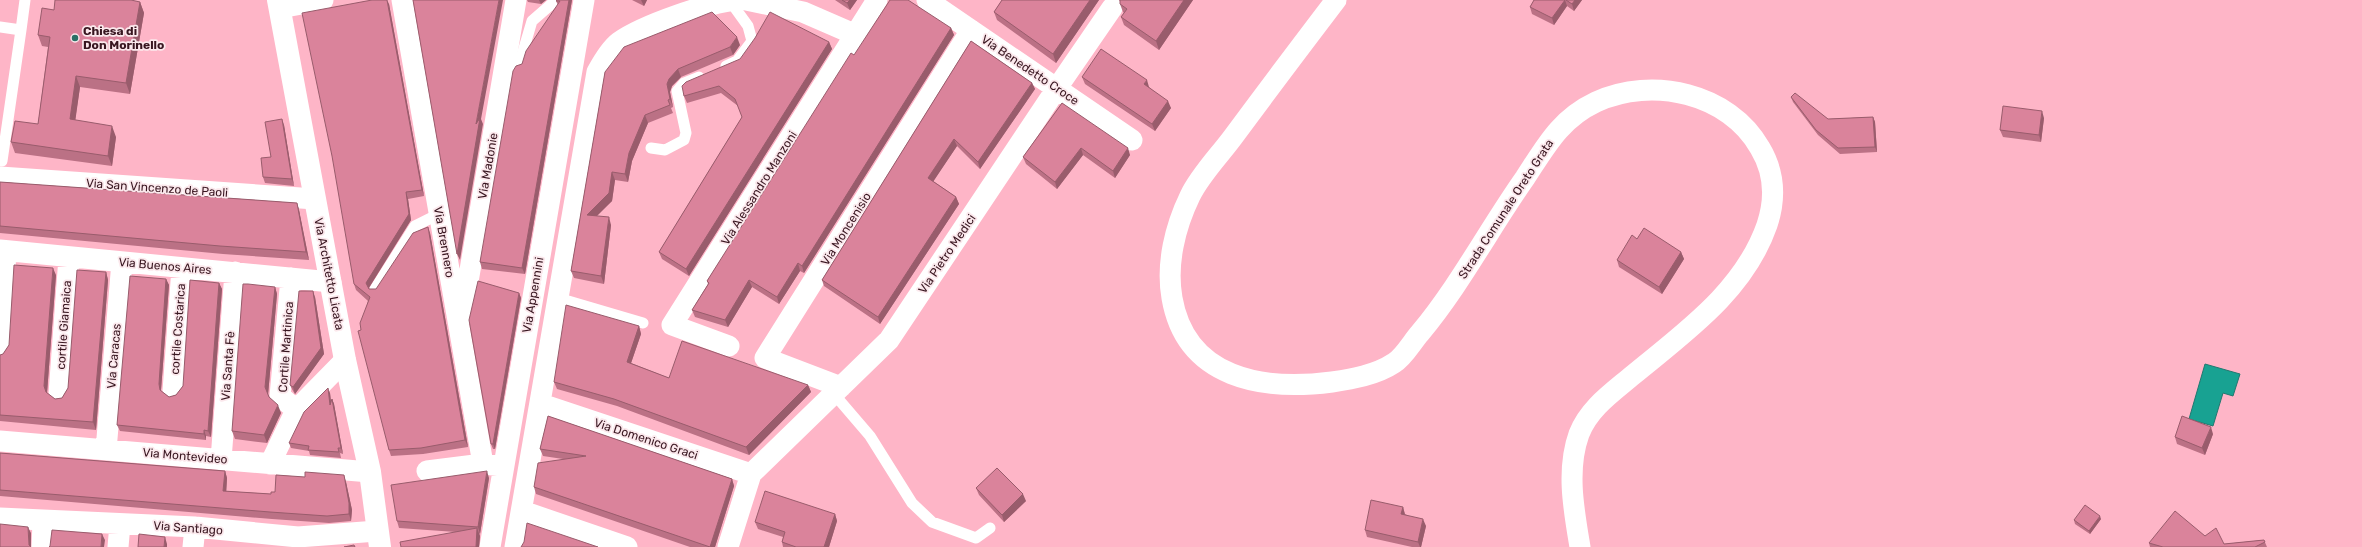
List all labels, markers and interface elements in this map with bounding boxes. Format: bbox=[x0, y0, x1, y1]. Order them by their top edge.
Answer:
place label: Chiesa di Don Morinello bbox=[83, 24, 164, 52]
street label: Via Benedetto Croce bbox=[979, 32, 1082, 108]
marker: Chiesa di Don Morinello bbox=[70, 33, 80, 43]
street label: Via Alessandro Manzoni bbox=[718, 128, 800, 248]
street label: Via Madonie bbox=[475, 131, 501, 200]
street label: Strada Comunale Oreto Grata bbox=[1456, 137, 1556, 281]
street label: Via San Vincenzo de Paoli bbox=[85, 176, 229, 200]
street label: Via Moncenisio bbox=[818, 190, 874, 268]
street label: Via Brennero bbox=[431, 205, 457, 279]
street label: Via Pietro Medici bbox=[915, 212, 979, 296]
street label: Via Architetto Licata bbox=[311, 217, 347, 331]
street label: Via Buenos Aires bbox=[118, 255, 212, 277]
street label: Via Appennini bbox=[519, 256, 547, 334]
street label: cortile Giamaica bbox=[54, 280, 74, 370]
street label: cortile Costarica bbox=[168, 283, 188, 375]
street label: Cortile Martinica bbox=[276, 301, 296, 393]
street label: Via Caracas bbox=[104, 323, 124, 389]
street label: Via Santa Fè bbox=[219, 331, 237, 401]
street label: Via Domenico Graci bbox=[592, 416, 700, 462]
street label: Via Montevideo bbox=[142, 445, 228, 467]
street label: Via Santiago bbox=[153, 519, 223, 537]

